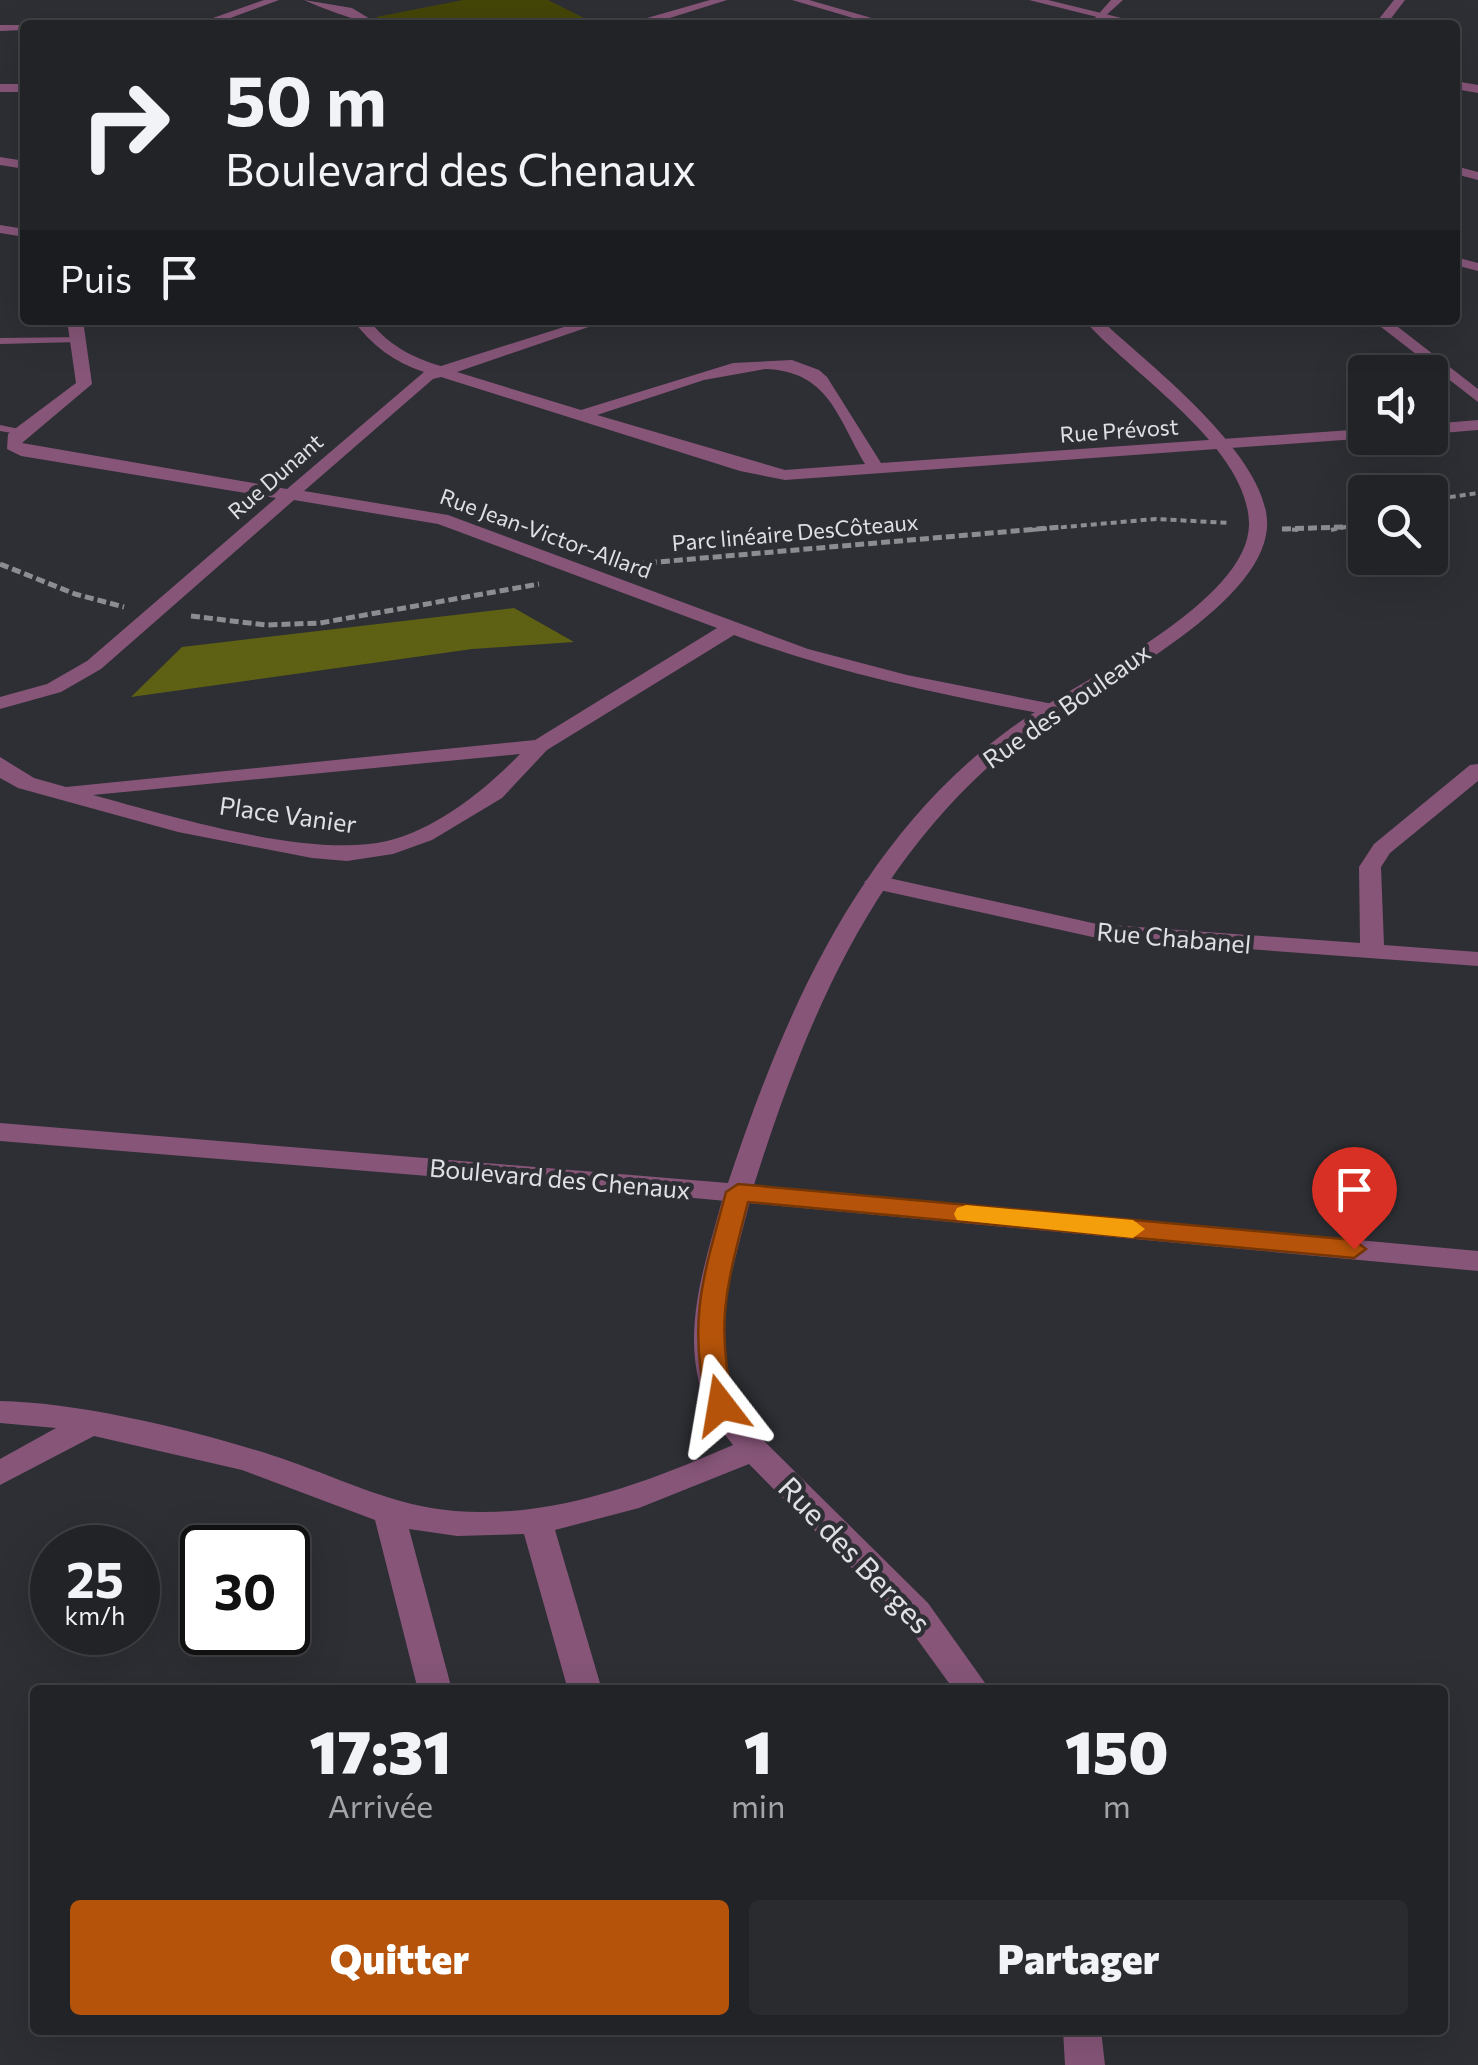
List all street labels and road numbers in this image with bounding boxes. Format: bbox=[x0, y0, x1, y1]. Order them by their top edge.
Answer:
street label: Rue Prévost bbox=[1059, 412, 1179, 448]
street label: Rue Dunant bbox=[222, 427, 328, 525]
street label: Rue Jean-Victor-Allard bbox=[436, 482, 656, 584]
street label: Parc linéaire DesCôteaux bbox=[671, 508, 920, 556]
street label: Rue des Bouleaux bbox=[977, 636, 1155, 774]
street label: Place Vanier bbox=[217, 790, 359, 838]
street label: Rue Chabanel bbox=[1096, 915, 1252, 959]
street label: Boulevard des Chenaux bbox=[428, 1152, 692, 1204]
street label: Rue des Berges bbox=[772, 1468, 940, 1640]

